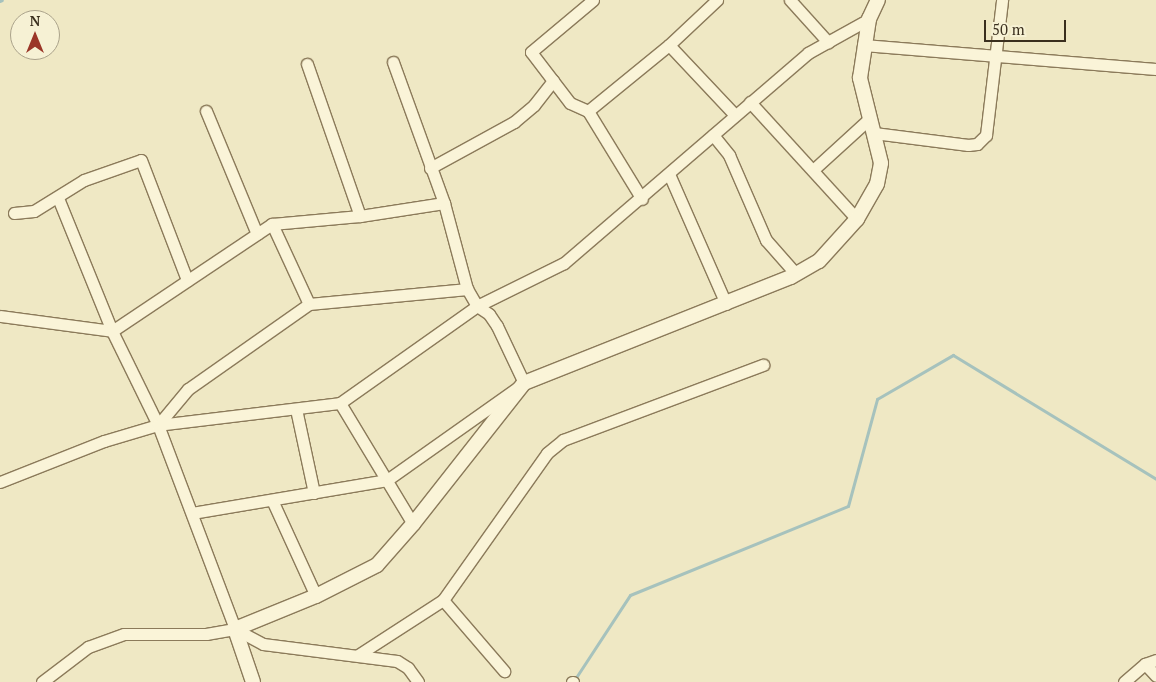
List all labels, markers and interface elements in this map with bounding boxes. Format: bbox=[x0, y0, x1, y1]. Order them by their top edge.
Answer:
north arrow bbox=[10, 10, 60, 60]
scale bar bbox=[986, 10, 1068, 42]
text: N bbox=[30, 11, 40, 30]
text: 50 m bbox=[992, 19, 1025, 39]

